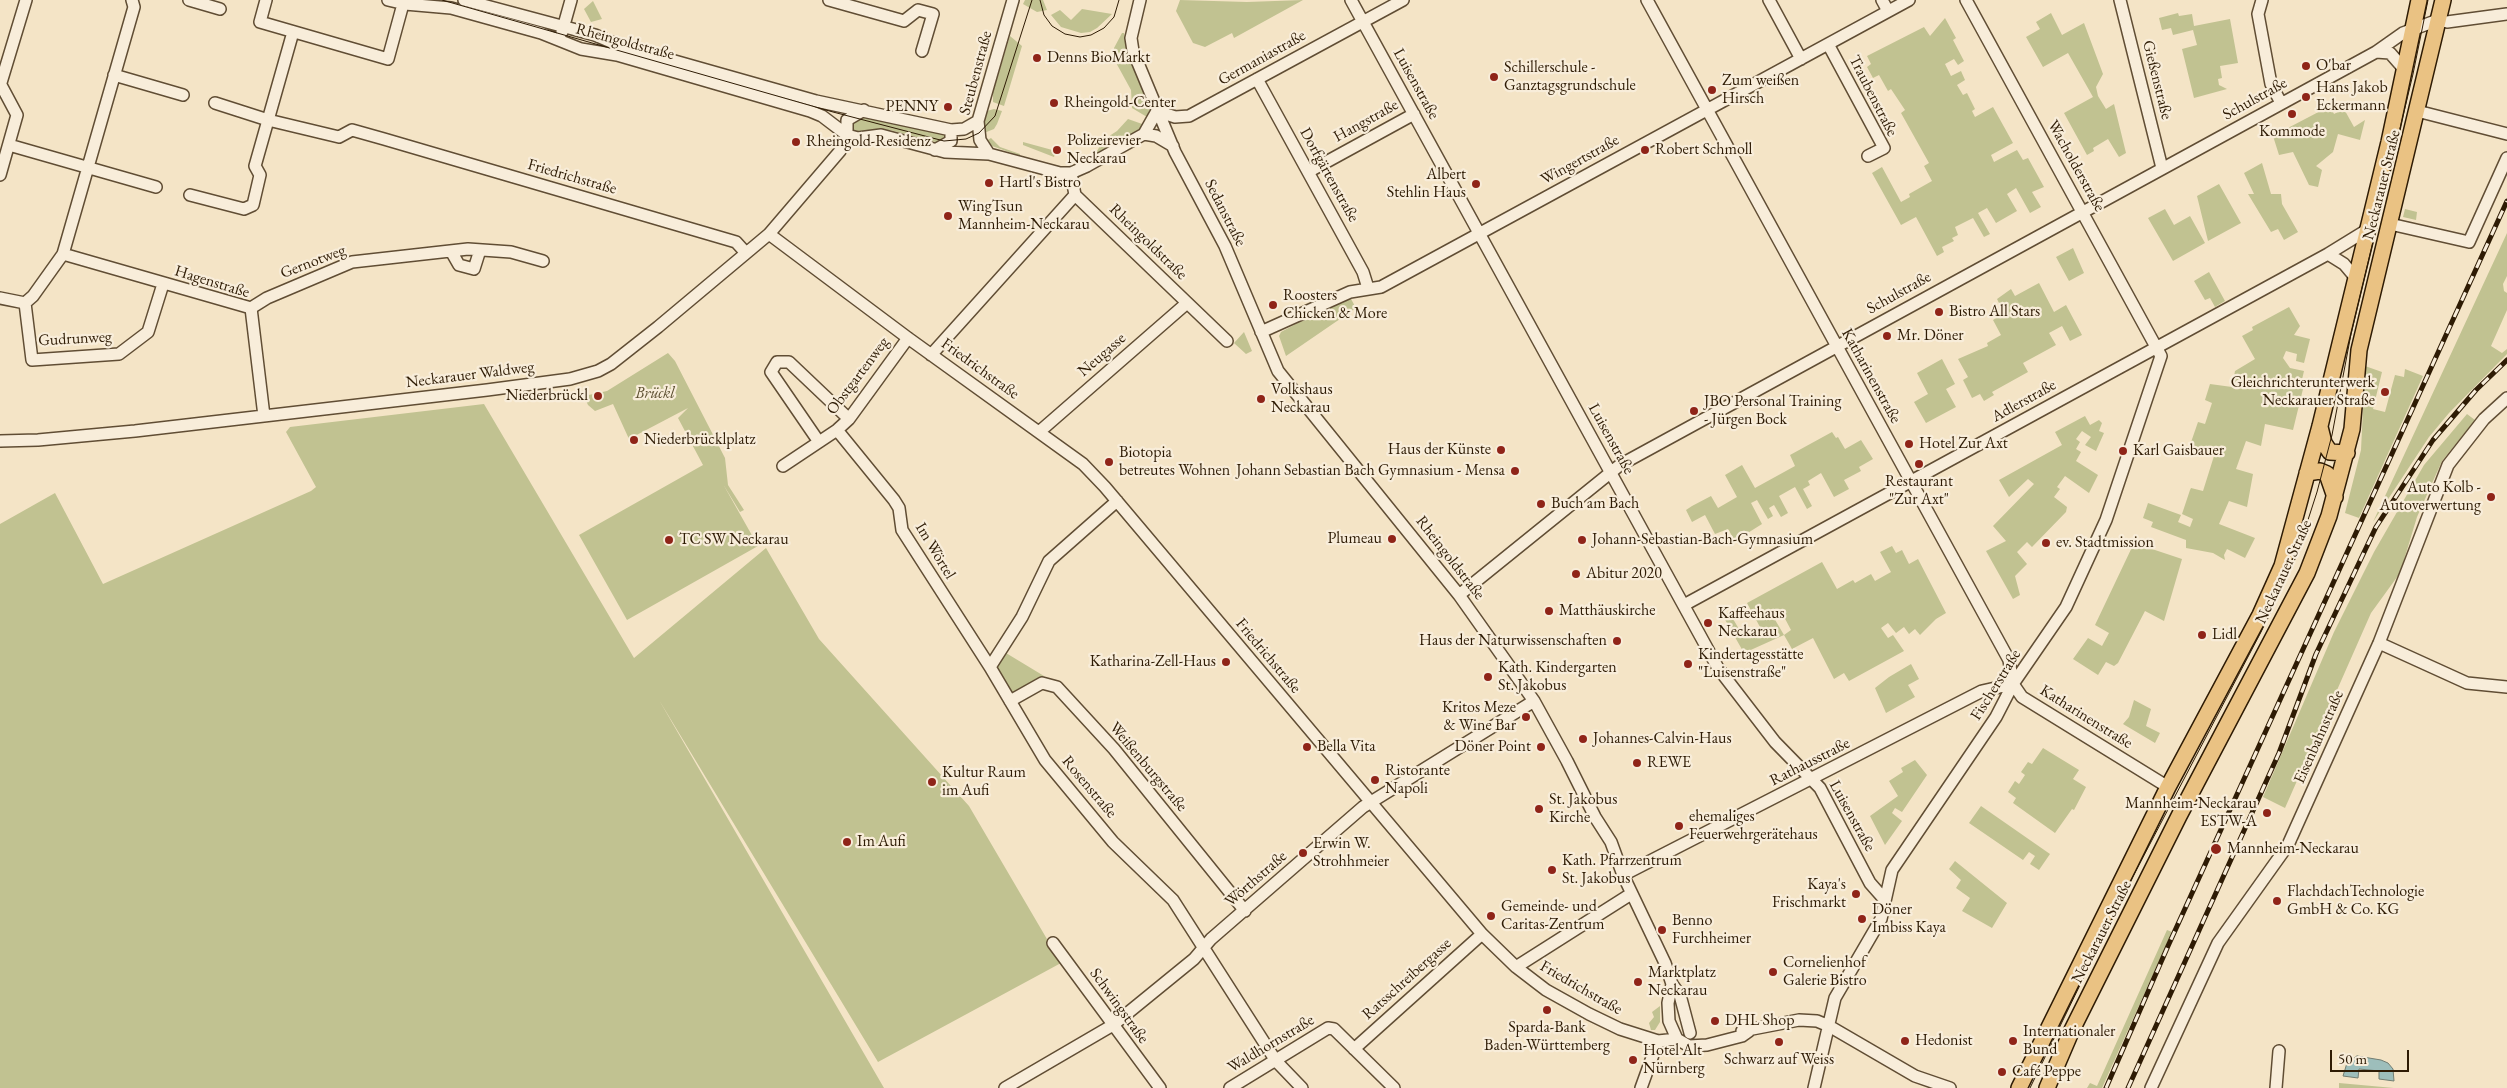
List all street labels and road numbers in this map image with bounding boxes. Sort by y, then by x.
street label: Rheingoldstraße [574,20,676,64]
street label: Germaniastraße [1215,26,1309,90]
street label: Steubenstraße [956,29,996,117]
street label: Gießenstraße [2138,38,2176,122]
street label: Luisenstraße [1389,45,1443,123]
street label: Traubenstraße [1844,52,1902,140]
street label: Schulstraße [2219,73,2291,125]
street label: Hangstraße [1330,95,1402,147]
street label: Wacholderstraße [2043,117,2109,215]
street label: Dorfgärtenstraße [1295,124,1363,226]
street label: Neckarauer Straße [2359,128,2405,242]
street label: Wingertstraße [1538,131,1622,189]
street label: Friedrichstraße [525,155,619,199]
street label: Sedanstraße [1200,176,1250,250]
street label: Rheingoldstraße [1105,200,1191,284]
street label: Gernotweg [278,241,348,283]
street label: Hagenstraße [172,262,252,302]
street label: Schulstraße [1863,267,1935,319]
street label: Katharinenstraße [1837,325,1905,427]
street label: Gudrunweg [38,327,112,351]
street label: Neugasse [1074,329,1130,381]
street label: Obstgartenweg [823,333,893,419]
street label: Friedrichstraße [937,334,1023,404]
street label: Neckarauer Waldweg [405,358,535,392]
street label: Adlerstraße [1988,375,2060,427]
street label: Luisenstraße [1584,400,1638,478]
street label: Rheingoldstraße [1411,512,1489,604]
street label: Neckarauer Straße [2252,517,2316,627]
street label: Im Wörtel [911,519,959,583]
street label: Friedrichstraße [1231,615,1305,697]
street label: Fischerstraße [1967,646,2025,724]
street label: Katharinenstraße [2036,681,2136,753]
street label: Eisenbahnstraße [2290,687,2348,787]
street label: Weißenburgstraße [1105,718,1191,816]
street label: Rathausstraße [1767,734,1853,790]
street label: Rosenstraße [1057,752,1121,822]
street label: Luisenstraße [1825,777,1879,855]
street label: Wörthstraße [1221,847,1291,911]
street label: Neckarauer Straße [2068,877,2136,987]
street label: Ratsschreibergasse [1359,934,1455,1024]
street label: Friedrichstraße [1536,957,1626,1019]
street label: Schwingstraße [1085,965,1153,1047]
street label: Waldhornstraße [1224,1011,1318,1077]

